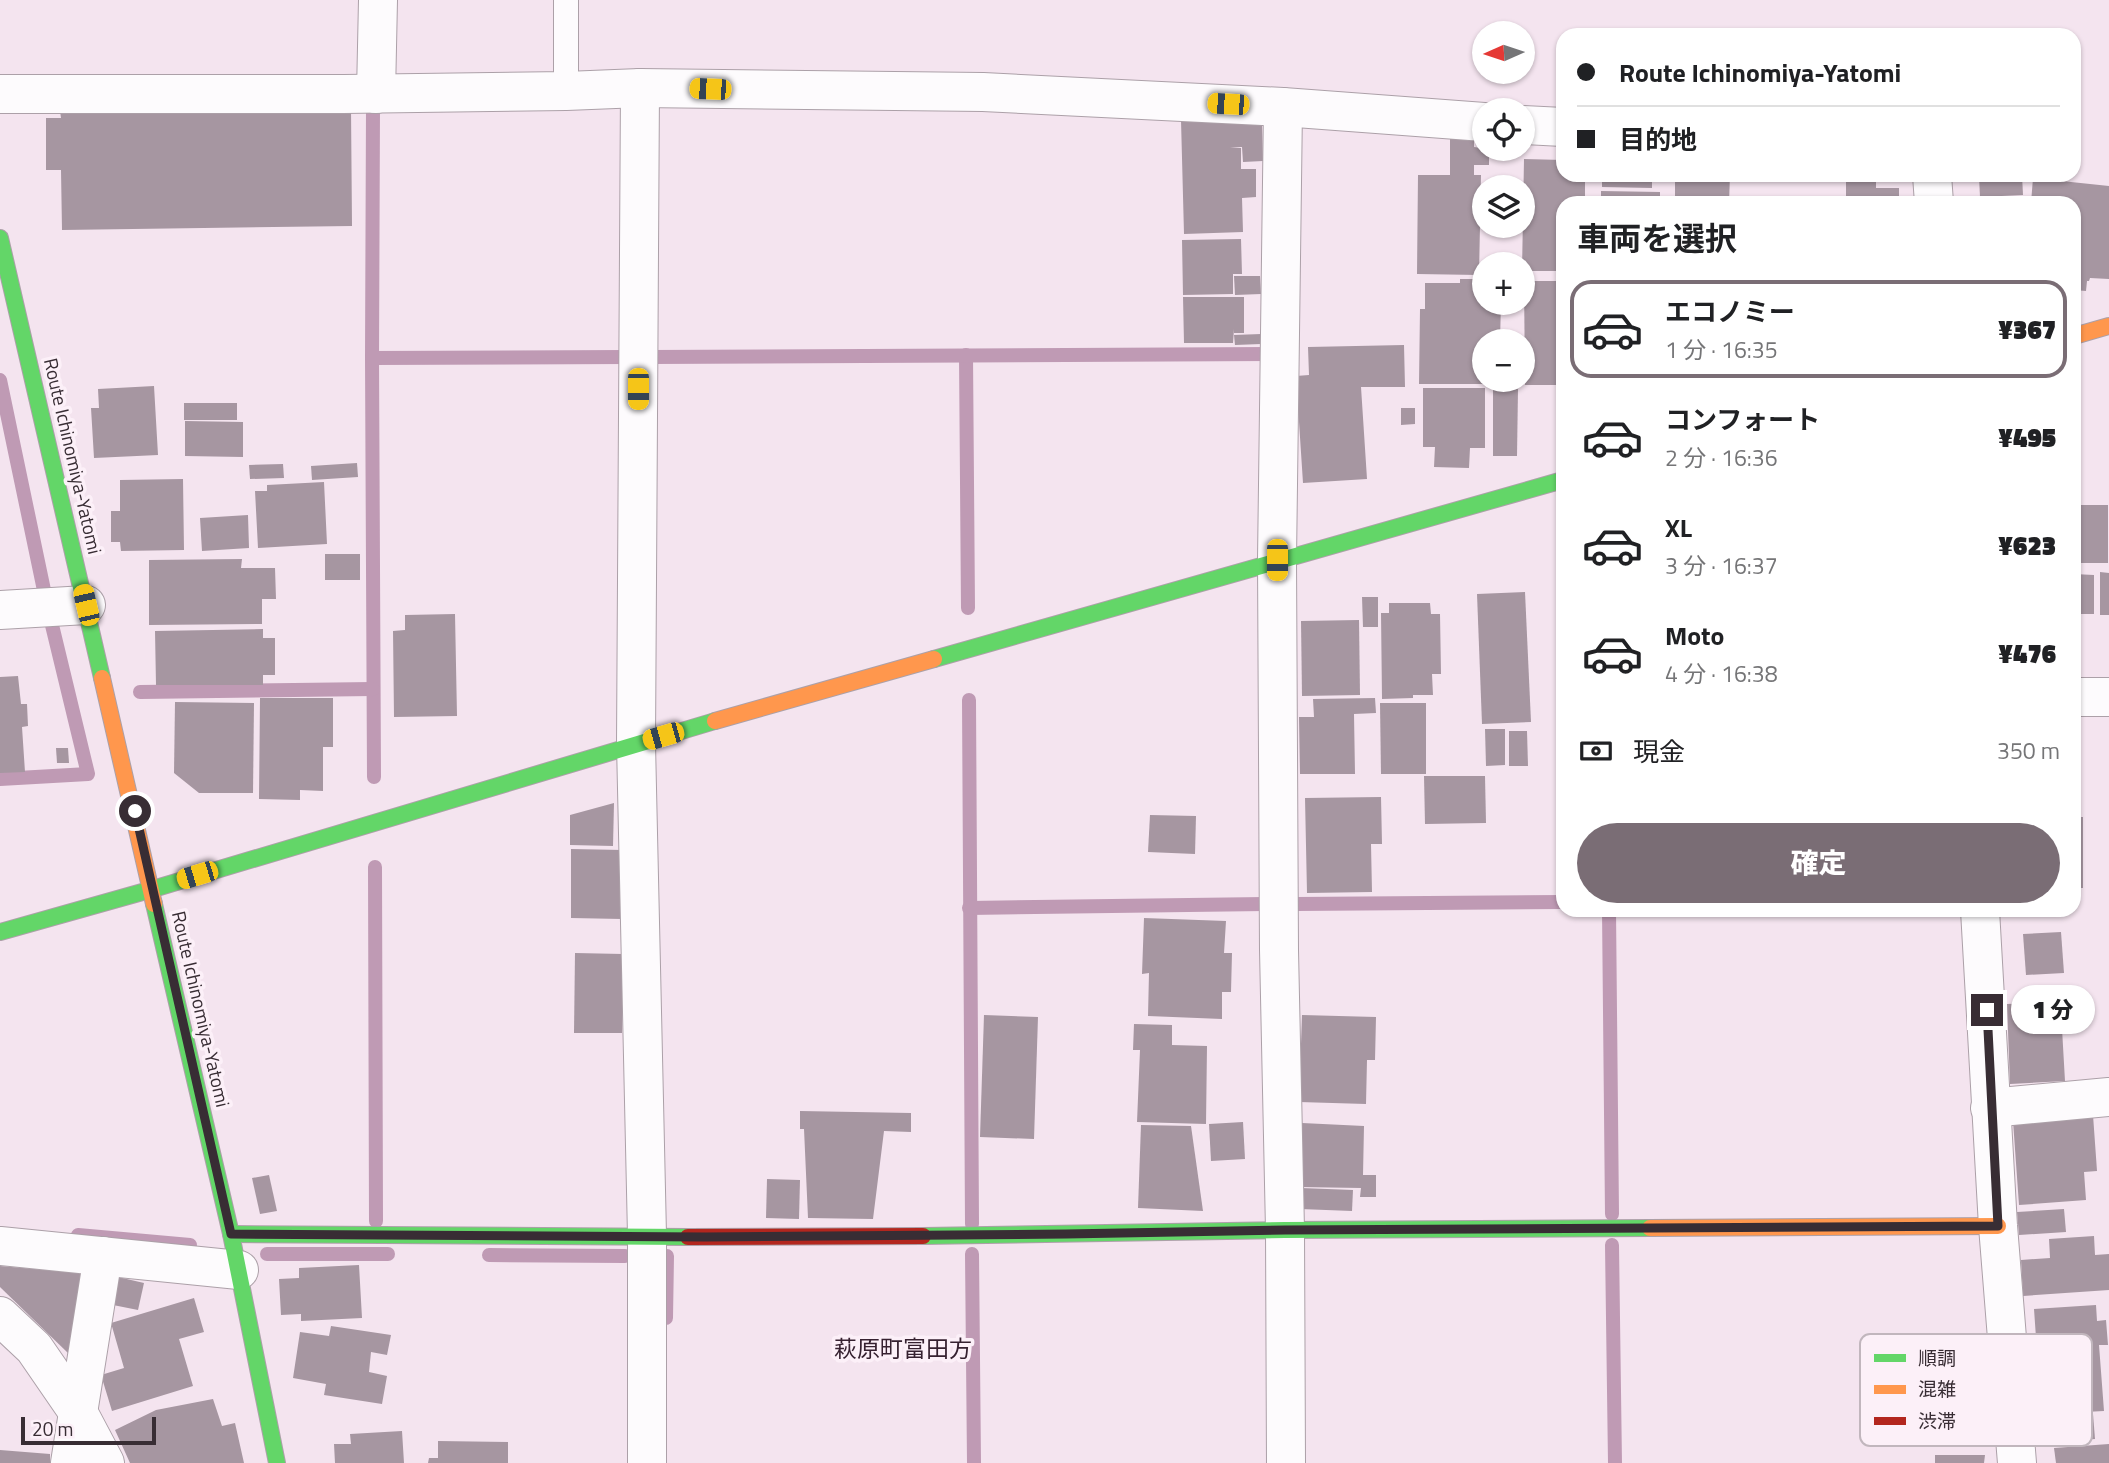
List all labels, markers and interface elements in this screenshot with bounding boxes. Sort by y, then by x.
north arrow [1472,21,1535,84]
map controls [1472,21,1535,392]
text: Route Ichinomiya-Yatomi [1619,53,1901,92]
car [689,78,732,100]
car [1207,92,1250,116]
button: locate [1472,98,1535,161]
text: 目的地 [1619,120,1697,159]
button: layers [1472,175,1535,238]
text: 車両を選択 [1577,214,1737,262]
button: + [1472,252,1535,315]
text: エコノミー [1665,292,1795,331]
icon: car [1581,298,1644,361]
text: ¥367 [1998,310,2056,349]
button: − [1472,329,1535,392]
text: 1 分 · 16:35 [1665,332,1778,367]
street label: Route Ichinomiya-Yatomi [37,355,110,557]
car [628,368,649,410]
text: コンフォート [1665,400,1820,439]
icon: car [1581,406,1644,469]
text: ¥495 [1998,418,2056,457]
text: 2 分 · 16:36 [1665,440,1778,475]
text: XL [1665,508,1692,547]
icon: car [1581,514,1644,577]
text: ¥623 [1998,526,2056,565]
car [1267,539,1288,581]
text: 3 分 · 16:37 [1665,548,1778,583]
car [72,582,101,628]
text: Moto [1665,616,1724,655]
icon: car [1581,622,1644,685]
text: ¥476 [1998,634,2056,673]
text: 4 分 · 16:38 [1665,656,1778,691]
car [640,720,687,752]
icon: cash [1577,732,1615,770]
text: 現金 [1633,732,1685,771]
text: 350 m [1997,733,2060,768]
route start [119,795,151,827]
button: 確定 [1577,823,2060,903]
car [174,859,221,891]
street label: Route Ichinomiya-Yatomi [165,908,238,1110]
callout: 1 分 [2011,986,2096,1034]
text: 1 分 [2033,992,2073,1027]
route end [1971,994,2003,1026]
district label: 萩原町富田方 [834,1331,972,1366]
legend [1860,1334,2092,1446]
text: 順調 [1918,1343,1956,1372]
text: 混雑 [1918,1374,1956,1403]
text: 渋滞 [1918,1406,1956,1435]
scale bar [21,1414,156,1446]
text: 20 m [32,1414,73,1443]

